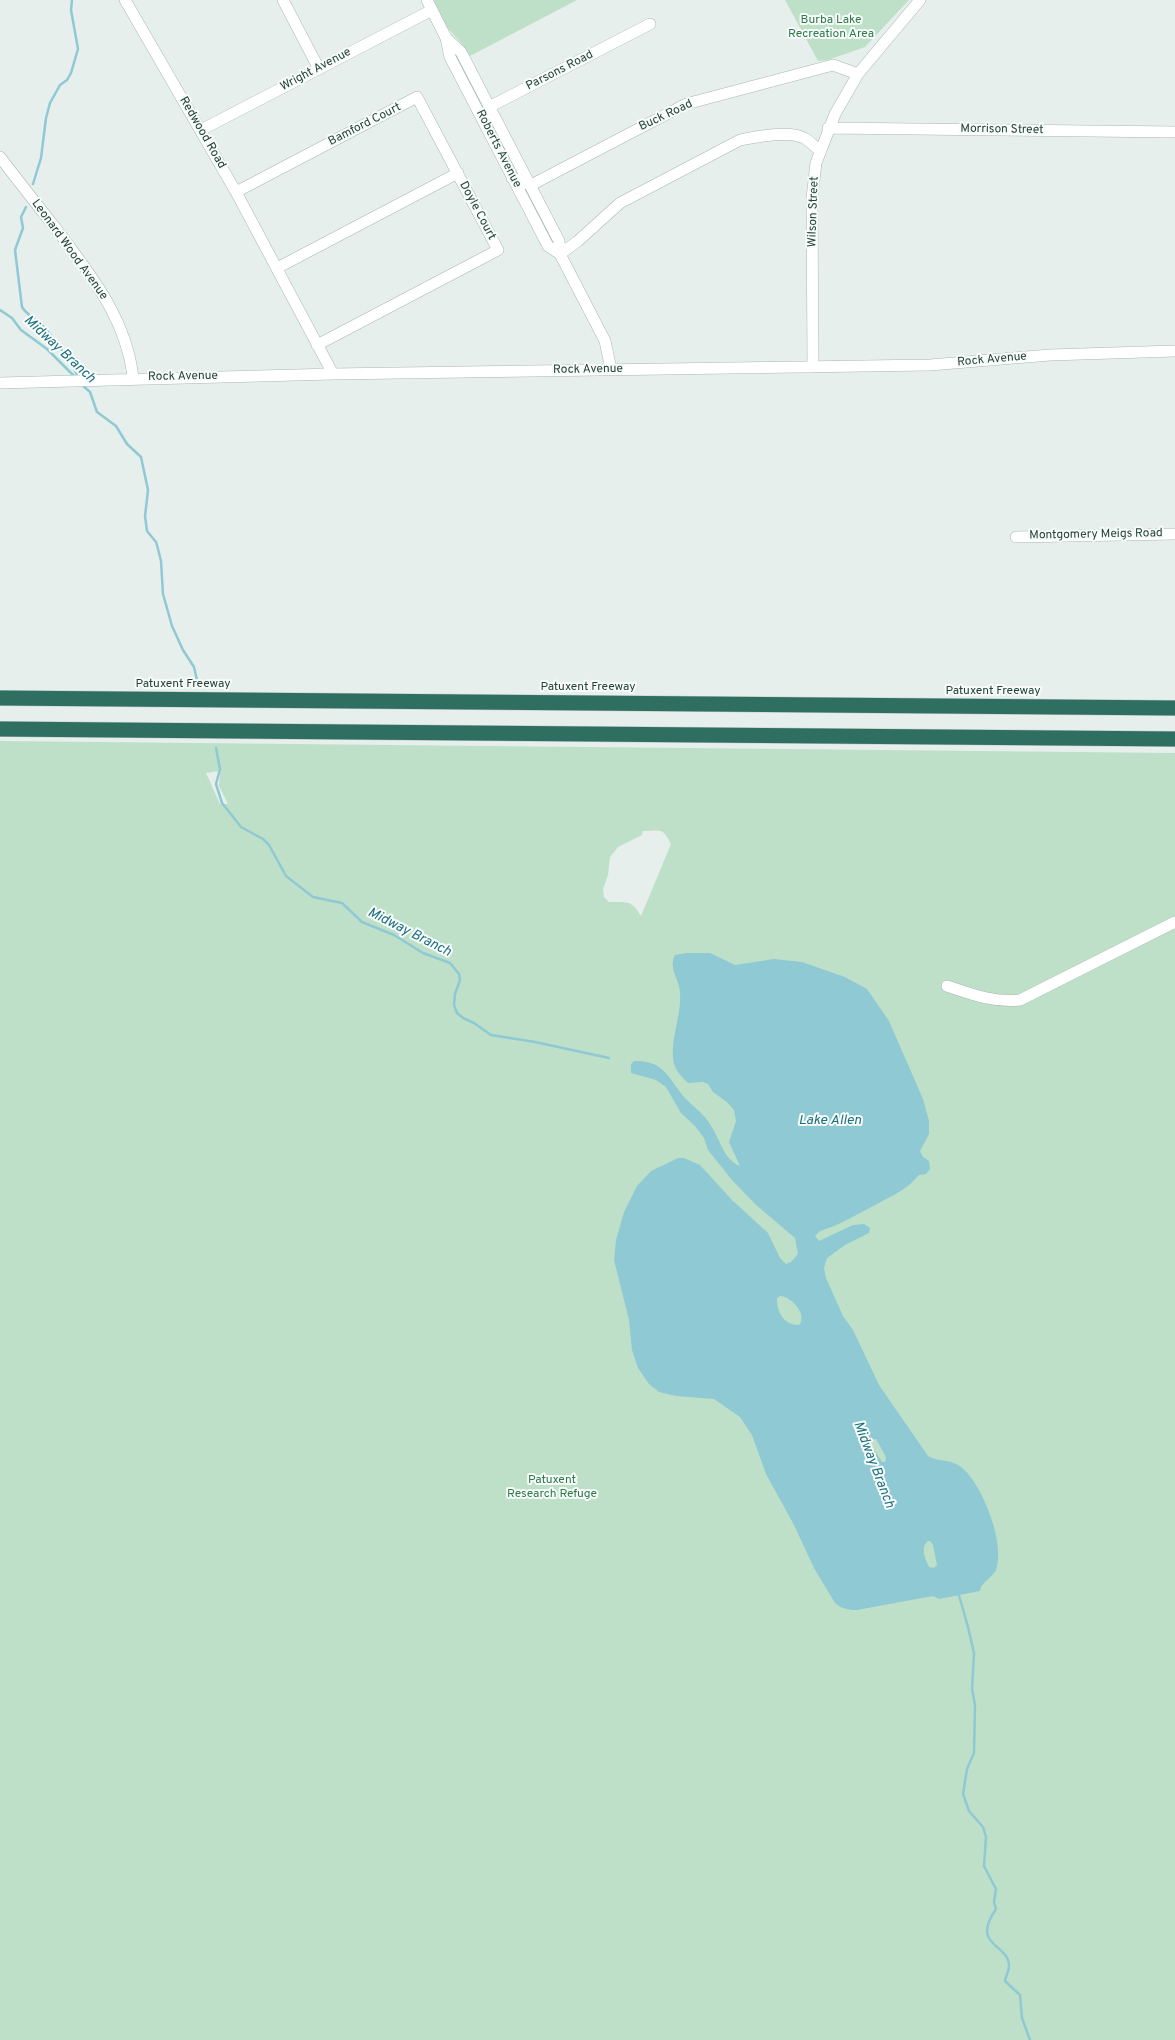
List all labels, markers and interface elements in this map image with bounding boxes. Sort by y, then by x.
park label: Burba Lake Recreation Area [788,14,874,42]
street label: Wright Avenue [278,45,354,95]
street label: Parsons Road [524,48,596,94]
street label: Redwood Road [176,94,228,172]
street label: Buck Road [637,97,695,135]
street label: Bamford Court [326,101,404,149]
street label: Roberts Avenue [472,108,524,190]
street label: Morrison Street [960,122,1044,138]
street label: Wilson Street [806,176,822,248]
street label: Doyle Court [456,179,498,243]
street label: Leonard Wood Avenue [28,197,110,303]
water label: Midway Branch [20,313,98,387]
street label: Rock Avenue [957,350,1027,370]
street label: Rock Avenue [553,362,623,378]
street label: Rock Avenue [148,369,218,385]
street label: Montgomery Meigs Road [1029,527,1163,543]
street label: Patuxent Freeway [135,678,231,692]
street label: Patuxent Freeway [540,681,636,695]
street label: Patuxent Freeway [945,685,1041,699]
water label: Midway Branch [364,905,454,961]
water label: Lake Allen [799,1113,861,1129]
water label: Midway Branch [849,1419,897,1511]
park label: Patuxent Research Refuge [507,1474,597,1502]

